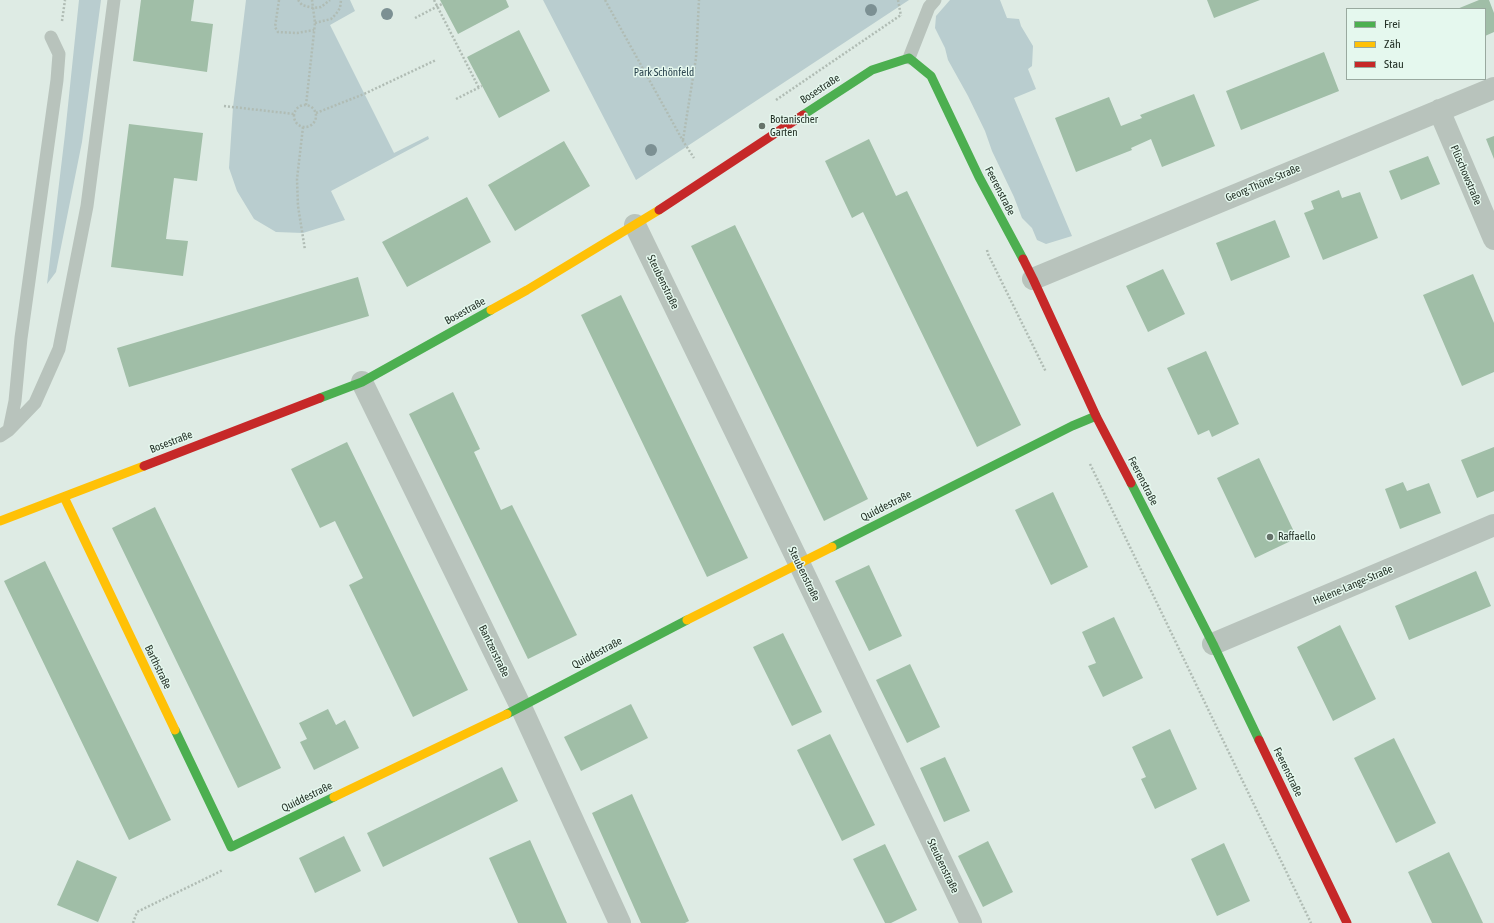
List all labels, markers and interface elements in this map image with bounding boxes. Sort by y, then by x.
legend [1346,8,1486,80]
text: Frei [1384,17,1400,31]
text: Zäh [1384,37,1401,51]
text: Stau [1384,57,1404,71]
park label: Park Schönfeld [634,66,694,80]
street label: Bosestraße [798,71,842,107]
place label: Botanischer Garten [770,113,818,139]
marker: Botanischer Garten [757,121,767,131]
street label: Plüschowstraße [1447,143,1485,207]
street label: Georg-Thöne-Straße [1224,161,1302,205]
street label: Feerenstraße [982,164,1018,218]
street label: Steubenstraße [644,253,682,311]
street label: Bosestraße [442,294,488,328]
street label: Bosestraße [148,428,194,456]
street label: Feerenstraße [1125,454,1161,508]
street label: Quiddestraße [858,488,914,524]
place label: Raffaello [1278,530,1316,544]
marker: Raffaello [1265,532,1275,542]
street label: Steubenstraße [785,545,823,603]
street label: Helene-Lange-Straße [1311,562,1395,608]
street label: Bantzerstraße [476,623,512,679]
street label: Quiddestraße [570,634,624,672]
street label: Barthstraße [142,643,174,691]
street label: Feerenstraße [1270,745,1306,799]
street label: Quiddestraße [279,779,335,815]
street label: Steubenstraße [924,837,962,895]

